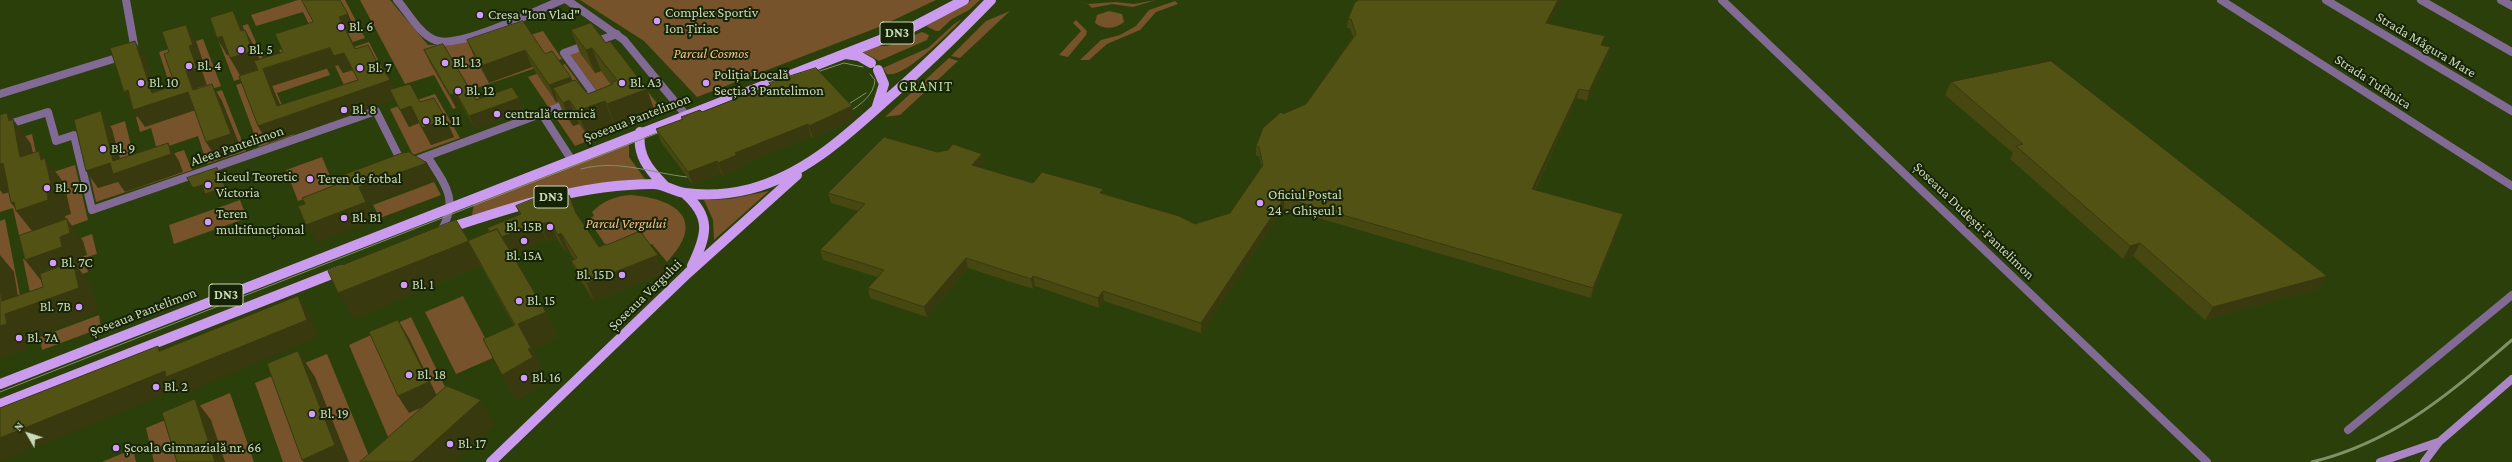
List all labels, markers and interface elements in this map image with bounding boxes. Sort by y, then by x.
place label: Complex Sportiv Ion Țiriac [665,5,758,38]
place label: Creșa "Ion Vlad" [488,7,580,23]
street label: Strada Măgura Mare [2373,8,2479,82]
marker: Creșa "Ion Vlad" [475,10,485,20]
marker: Complex Sportiv Ion Țiriac [652,16,662,26]
place label: Bl. 6 [349,19,373,35]
marker: Bl. 6 [336,22,346,32]
road number: DN3 [880,22,914,44]
place label: Bl. 5 [249,42,273,58]
marker: Bl. 5 [236,45,246,55]
park label: Parcul Cosmos [674,46,748,62]
street label: Strada Tufănica [2332,51,2414,113]
place label: Bl. 13 [453,55,481,71]
place label: Bl. 4 [197,58,221,74]
marker: Bl. 13 [440,58,450,68]
place label: Bl. 7 [368,60,392,76]
marker: Bl. 4 [184,61,194,71]
marker: Bl. 7 [355,63,365,73]
place label: Poliția Locală Secția 3 Pantelimon [714,67,824,100]
place label: Bl. 10 [149,75,179,91]
place label: Bl. A3 [630,75,662,91]
district label: GRANIT [899,77,953,95]
marker: Bl. 10 [136,78,146,88]
marker: Bl. A3 [617,78,627,88]
marker: Poliția Locală Secția 3 Pantelimon [701,78,711,88]
place label: Bl. 12 [466,83,494,99]
marker: Bl. 12 [453,86,463,96]
street label: Șoseaua Pantelimon [581,90,693,146]
place label: Bl. 8 [352,102,377,118]
marker: Bl. 8 [339,105,349,115]
place label: centrală termică [505,106,596,122]
marker: centrală termică [492,109,502,119]
place label: Bl. 11 [434,113,460,129]
marker: Bl. 11 [421,116,431,126]
street label: Aleea Pantelimon [188,122,286,170]
place label: Bl. 9 [111,141,135,157]
marker: Bl. 9 [98,144,108,154]
street label: Șoseaua Dudești-Pantelimon [1910,159,2038,283]
place label: Liceul Teoretic Victoria [216,169,297,202]
place label: Teren de fotbal [318,171,401,187]
marker: Teren de fotbal [305,174,315,184]
place label: Bl. 7D [55,180,88,196]
marker: Liceul Teoretic Victoria [203,180,213,190]
marker: Bl. 7D [42,183,52,193]
road number: DN3 [534,186,568,208]
place label: Oficiul Poștal 24 - Ghișeul 1 [1268,187,1342,220]
marker: Oficiul Poștal 24 - Ghișeul 1 [1255,198,1265,208]
place label: Teren multifuncțional [216,206,304,238]
place label: Bl. B1 [352,210,381,226]
marker: Bl. B1 [339,213,349,223]
park label: Parcul Vergului [586,216,666,232]
marker: Teren multifuncțional [203,217,213,227]
place label: Bl. 15B [506,219,542,235]
marker: Bl. 15B [545,222,555,232]
marker: Bl. 15A [519,236,529,246]
place label: Bl. 15A [506,248,542,264]
place label: Bl. 7C [61,255,93,271]
street label: Șoseaua Vergului [605,256,685,334]
marker: Bl. 7C [48,258,58,268]
place label: Bl. 15D [576,267,614,283]
marker: Bl. 15D [617,270,627,280]
place label: Bl. 1 [412,277,434,293]
marker: Bl. 1 [399,280,409,290]
street label: Șoseaua Pantelimon [87,284,199,340]
road number: DN3 [209,284,243,306]
place label: Bl. 15 [527,293,555,309]
marker: Bl. 15 [514,296,524,306]
place label: Bl. 7B [40,299,71,315]
marker: Bl. 7B [74,302,84,312]
place label: Bl. 7A [27,330,58,346]
marker: Bl. 7A [14,333,24,343]
place label: Bl. 18 [417,367,446,383]
marker: Bl. 18 [404,370,414,380]
place label: Bl. 16 [532,370,561,386]
marker: Bl. 16 [519,373,529,383]
place label: Bl. 2 [164,379,188,395]
marker: Bl. 2 [151,382,161,392]
place label: Bl. 19 [320,406,349,422]
marker: Bl. 19 [307,409,317,419]
north arrow [8,414,48,454]
text: N [12,420,26,433]
place label: Bl. 17 [458,436,486,452]
marker: Bl. 17 [445,439,455,449]
place label: Școala Gimnazială nr. 66 [124,440,261,456]
marker: Școala Gimnazială nr. 66 [111,443,121,453]

